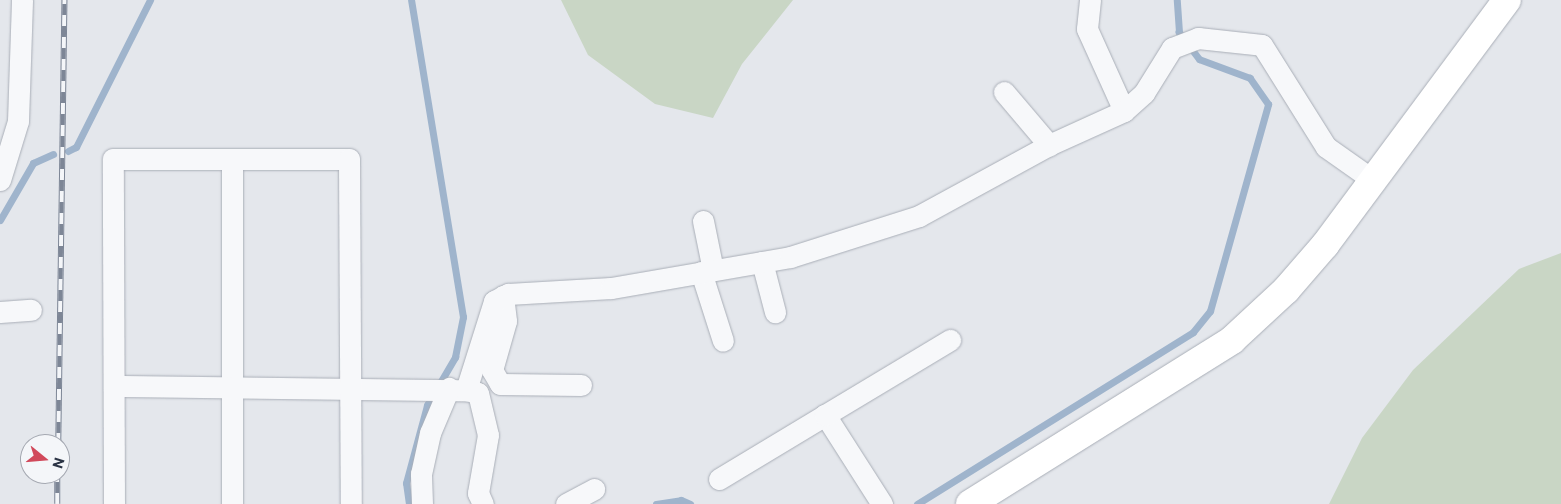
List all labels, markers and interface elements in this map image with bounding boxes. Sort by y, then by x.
north arrow [20,434,70,484]
text: N [49,456,69,471]

